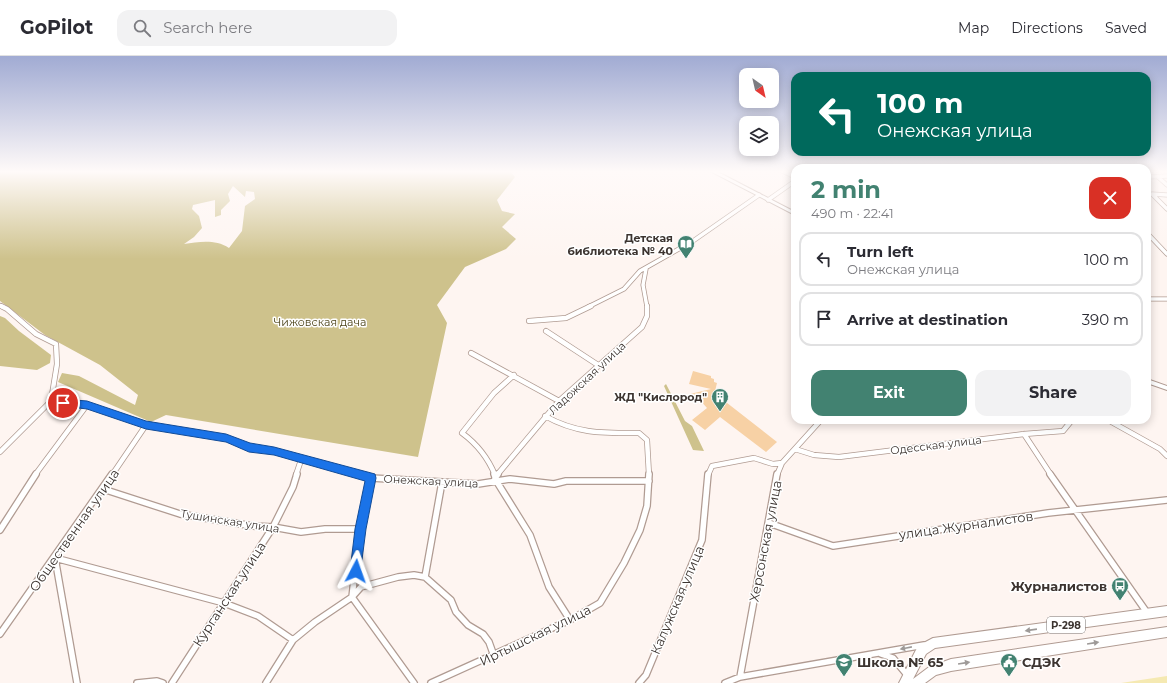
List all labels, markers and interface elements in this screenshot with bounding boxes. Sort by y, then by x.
search box [117,10,397,46]
text: GoPilot [20,16,93,39]
icon: search [131,17,153,39]
text: Search here [163,18,252,37]
text: Map [958,19,989,37]
text: Directions [1011,19,1083,37]
text: Saved [1105,19,1147,37]
north arrow [739,68,779,108]
map controls [739,68,779,156]
text: 100 m [877,86,963,120]
icon: left [811,88,863,140]
button: layers [739,116,779,156]
text: Онежская улица [877,120,1033,142]
text: 2 min [811,175,881,204]
button: close [1089,177,1131,219]
text: 490 m · 22:41 [811,205,894,221]
place label: Детская библиотека № 40 [567,231,674,258]
library icon: Детская библиотека № 40 [676,234,696,259]
text: Turn left [847,242,914,261]
icon: left [813,248,835,270]
text: 100 m [1084,250,1129,269]
text: Онежская улица [847,261,959,277]
icon: arrive [813,308,835,330]
text: Arrive at destination [847,310,1008,329]
text: 390 m [1082,310,1129,329]
park label: Чижовская дача [273,315,367,329]
street label: Ладожская улица [545,339,629,417]
button: Exit [811,370,967,416]
button: Share [975,370,1131,416]
pin [46,386,80,420]
building icon: ЖД "Кислород" [710,387,730,412]
place label: ЖД "Кислород" [614,390,707,404]
icon: arrive [52,392,74,414]
street label: Одесская улица [889,432,983,458]
street label: Общественная улица [26,466,122,594]
street label: Онежская улица [383,472,479,490]
street label: Херсонская улица [745,479,785,603]
street label: Тушинская улица [179,506,281,536]
street label: улица Журналистов [897,508,1034,543]
street label: Курганская улица [189,539,269,649]
street label: Калужская улица [647,543,707,657]
position arrow [335,550,377,592]
bus stop icon: Журналистов [1110,576,1130,601]
place label: Журналистов [1011,578,1107,594]
street label: Иртышская улица [477,601,593,669]
road number: Р-298 [1047,617,1085,633]
one-way arrow [1025,627,1037,633]
one-way arrow [1087,640,1099,646]
one-way arrow [899,645,912,651]
school or university icon: Школа № 65 [834,652,854,677]
public building icon: СДЭК [999,652,1019,677]
place label: Школа № 65 [857,654,944,670]
place label: СДЭК [1022,654,1061,670]
one-way arrow [958,660,970,666]

